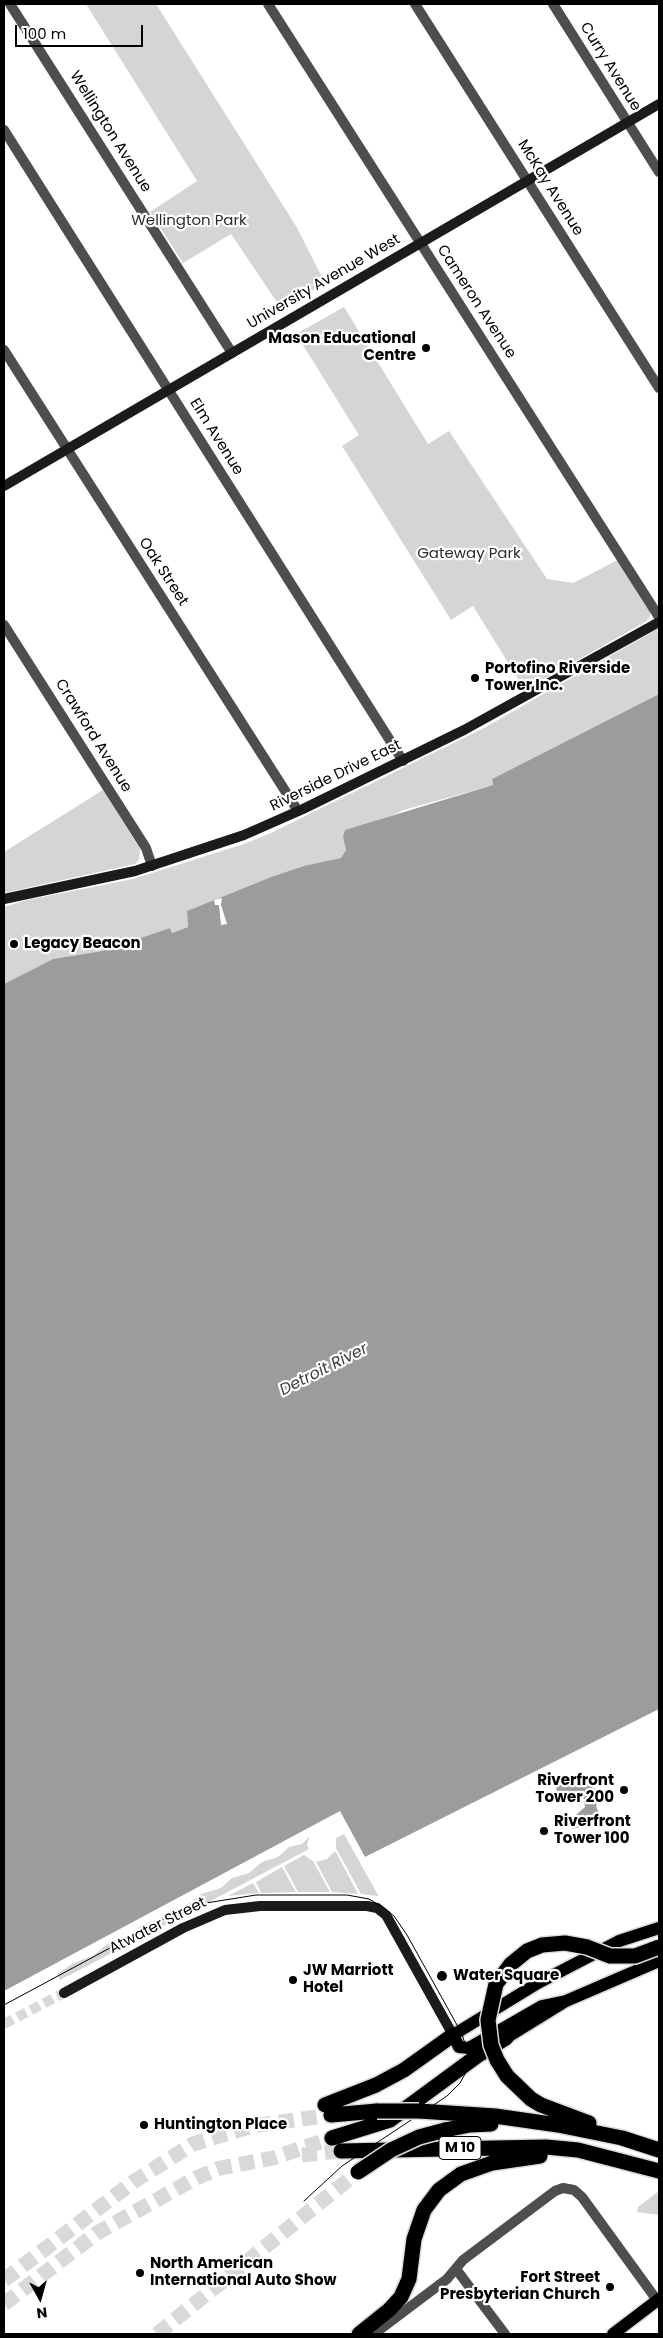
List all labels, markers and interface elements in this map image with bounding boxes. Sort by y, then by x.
scale bar [18,15,145,47]
street label: Curry Avenue [576,19,644,115]
text: 100 m [23,23,66,44]
street label: Wellington Avenue [65,68,155,196]
street label: McKay Avenue [513,137,587,239]
park label: Wellington Park [131,212,247,230]
street label: University Avenue West [244,231,404,333]
street label: Cameron Avenue [433,242,519,362]
place label: Mason Educational Centre [268,330,416,365]
marker: Mason Educational Centre [420,342,432,354]
street label: Elm Avenue [185,395,247,479]
street label: Oak Street [134,535,192,609]
park label: Gateway Park [417,545,521,563]
place label: Portofino Riverside Tower Inc. [485,660,630,695]
marker: Portofino Riverside Tower Inc. [469,672,481,684]
street label: Crawford Avenue [51,676,135,796]
street label: Riverside Drive East [267,736,405,816]
place label: Legacy Beacon [24,935,141,953]
marker: Legacy Beacon [8,938,20,950]
water label: Detroit River [277,1340,371,1400]
place label: Riverfront Tower 200 [536,1772,614,1807]
marker: Riverfront Tower 200 [618,1784,630,1796]
place label: Riverfront Tower 100 [554,1813,631,1848]
marker: Riverfront Tower 100 [538,1825,550,1837]
street label: Atwater Street [107,1894,209,1958]
place label: JW Marriott Hotel [303,1962,394,1997]
place label: Water Square [453,1967,559,1985]
marker: Water Square [435,1969,449,1983]
marker: JW Marriott Hotel [287,1974,299,1986]
place label: Huntington Place [154,2116,287,2134]
marker: Huntington Place [138,2119,150,2131]
road number: M 10 [439,2136,481,2160]
place label: North American International Auto Show [150,2255,336,2290]
marker: North American International Auto Show [134,2267,146,2279]
place label: Fort Street Presbyterian Church [440,2269,600,2304]
north arrow [15,2273,65,2323]
marker: Fort Street Presbyterian Church [604,2281,616,2293]
text: N [35,2302,48,2323]

